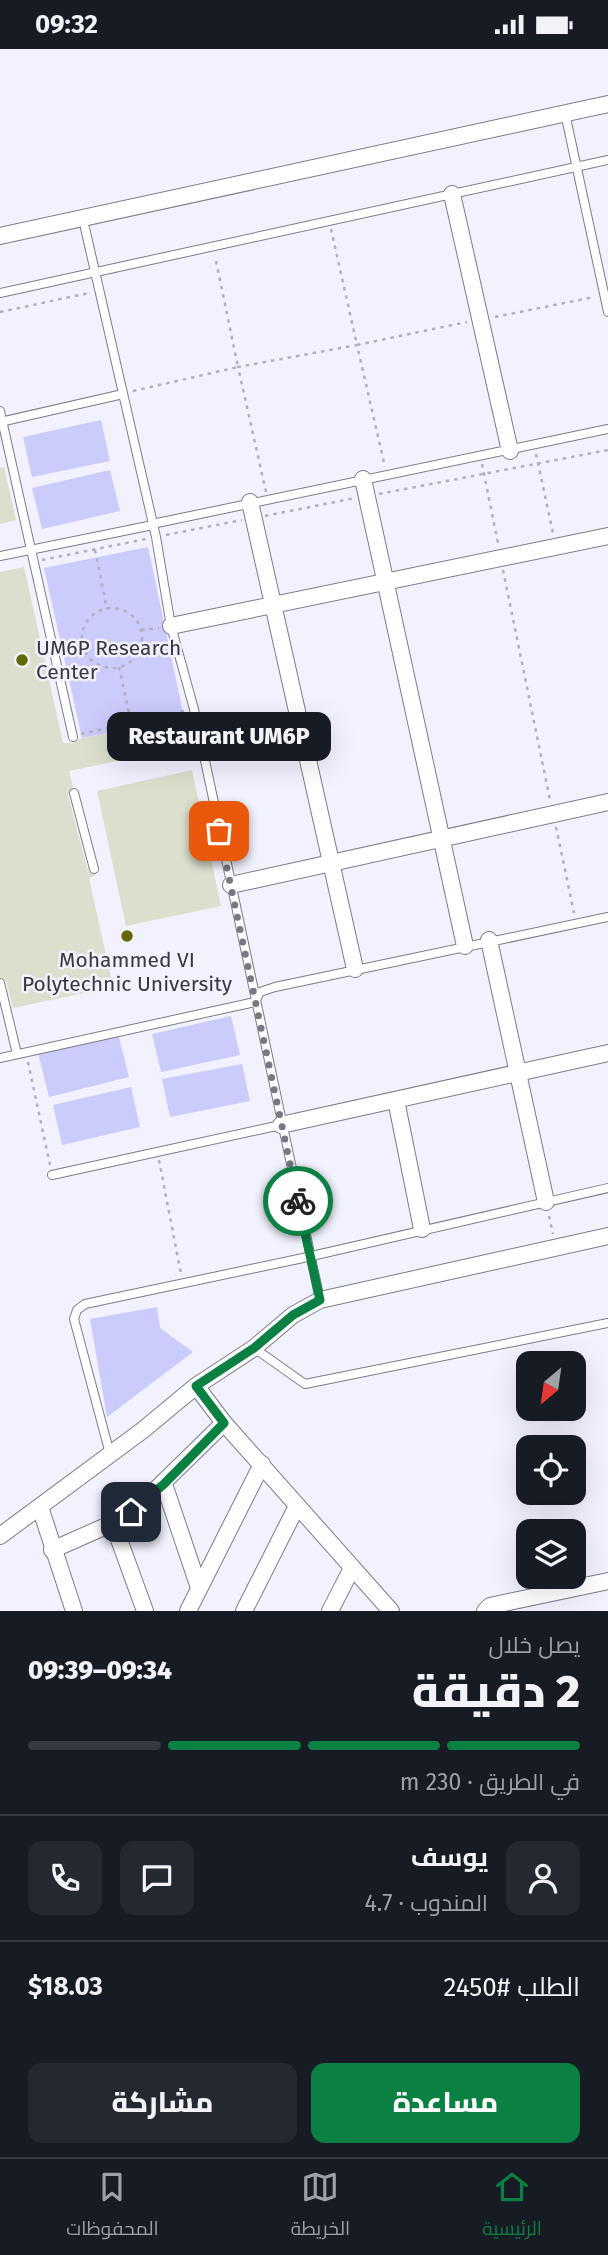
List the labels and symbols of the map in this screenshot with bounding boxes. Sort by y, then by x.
place label: UM6P Research Center [36,635,181,685]
marker: UM6P Research Center [14,652,30,668]
callout: Restaurant UM6P [107,712,331,761]
pin [189,801,249,861]
marker: Mohammed VI Polytechnic University [119,928,135,944]
place label: Mohammed VI Polytechnic University [22,947,233,997]
courier [263,1166,333,1236]
north arrow [516,1351,586,1421]
pin [101,1482,161,1542]

